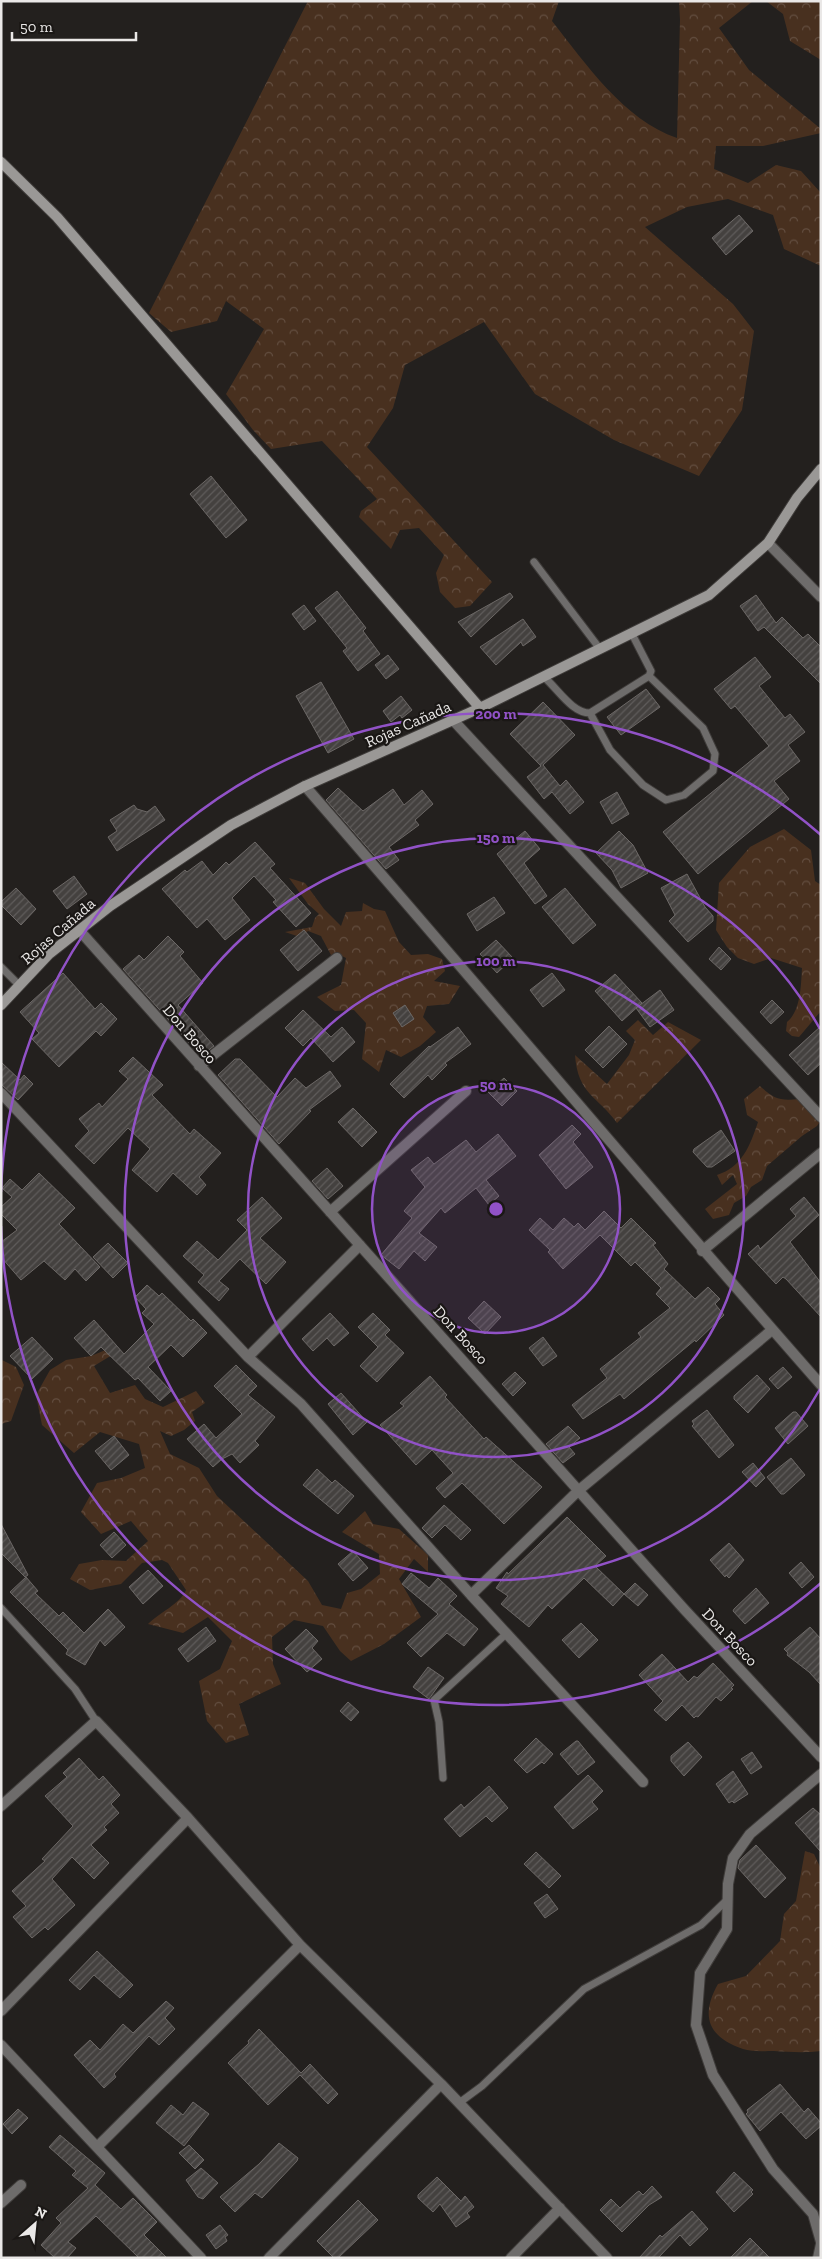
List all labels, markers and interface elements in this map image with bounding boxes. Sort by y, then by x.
scale bar [12,10,136,42]
text: 50 m [20,18,53,36]
street label: Rojas Cañada [362,697,454,751]
text: 200 m [475,705,517,723]
text: 150 m [477,829,515,847]
street label: Rojas Cañada [17,894,99,968]
text: 100 m [476,952,516,970]
street label: Don Bosco [159,1000,221,1068]
text: 50 m [480,1076,512,1094]
centre of rings [487,1200,505,1218]
street label: Don Bosco [430,1302,492,1368]
street label: Don Bosco [698,1604,762,1670]
north arrow [10,2199,60,2249]
text: N [32,2203,50,2223]

